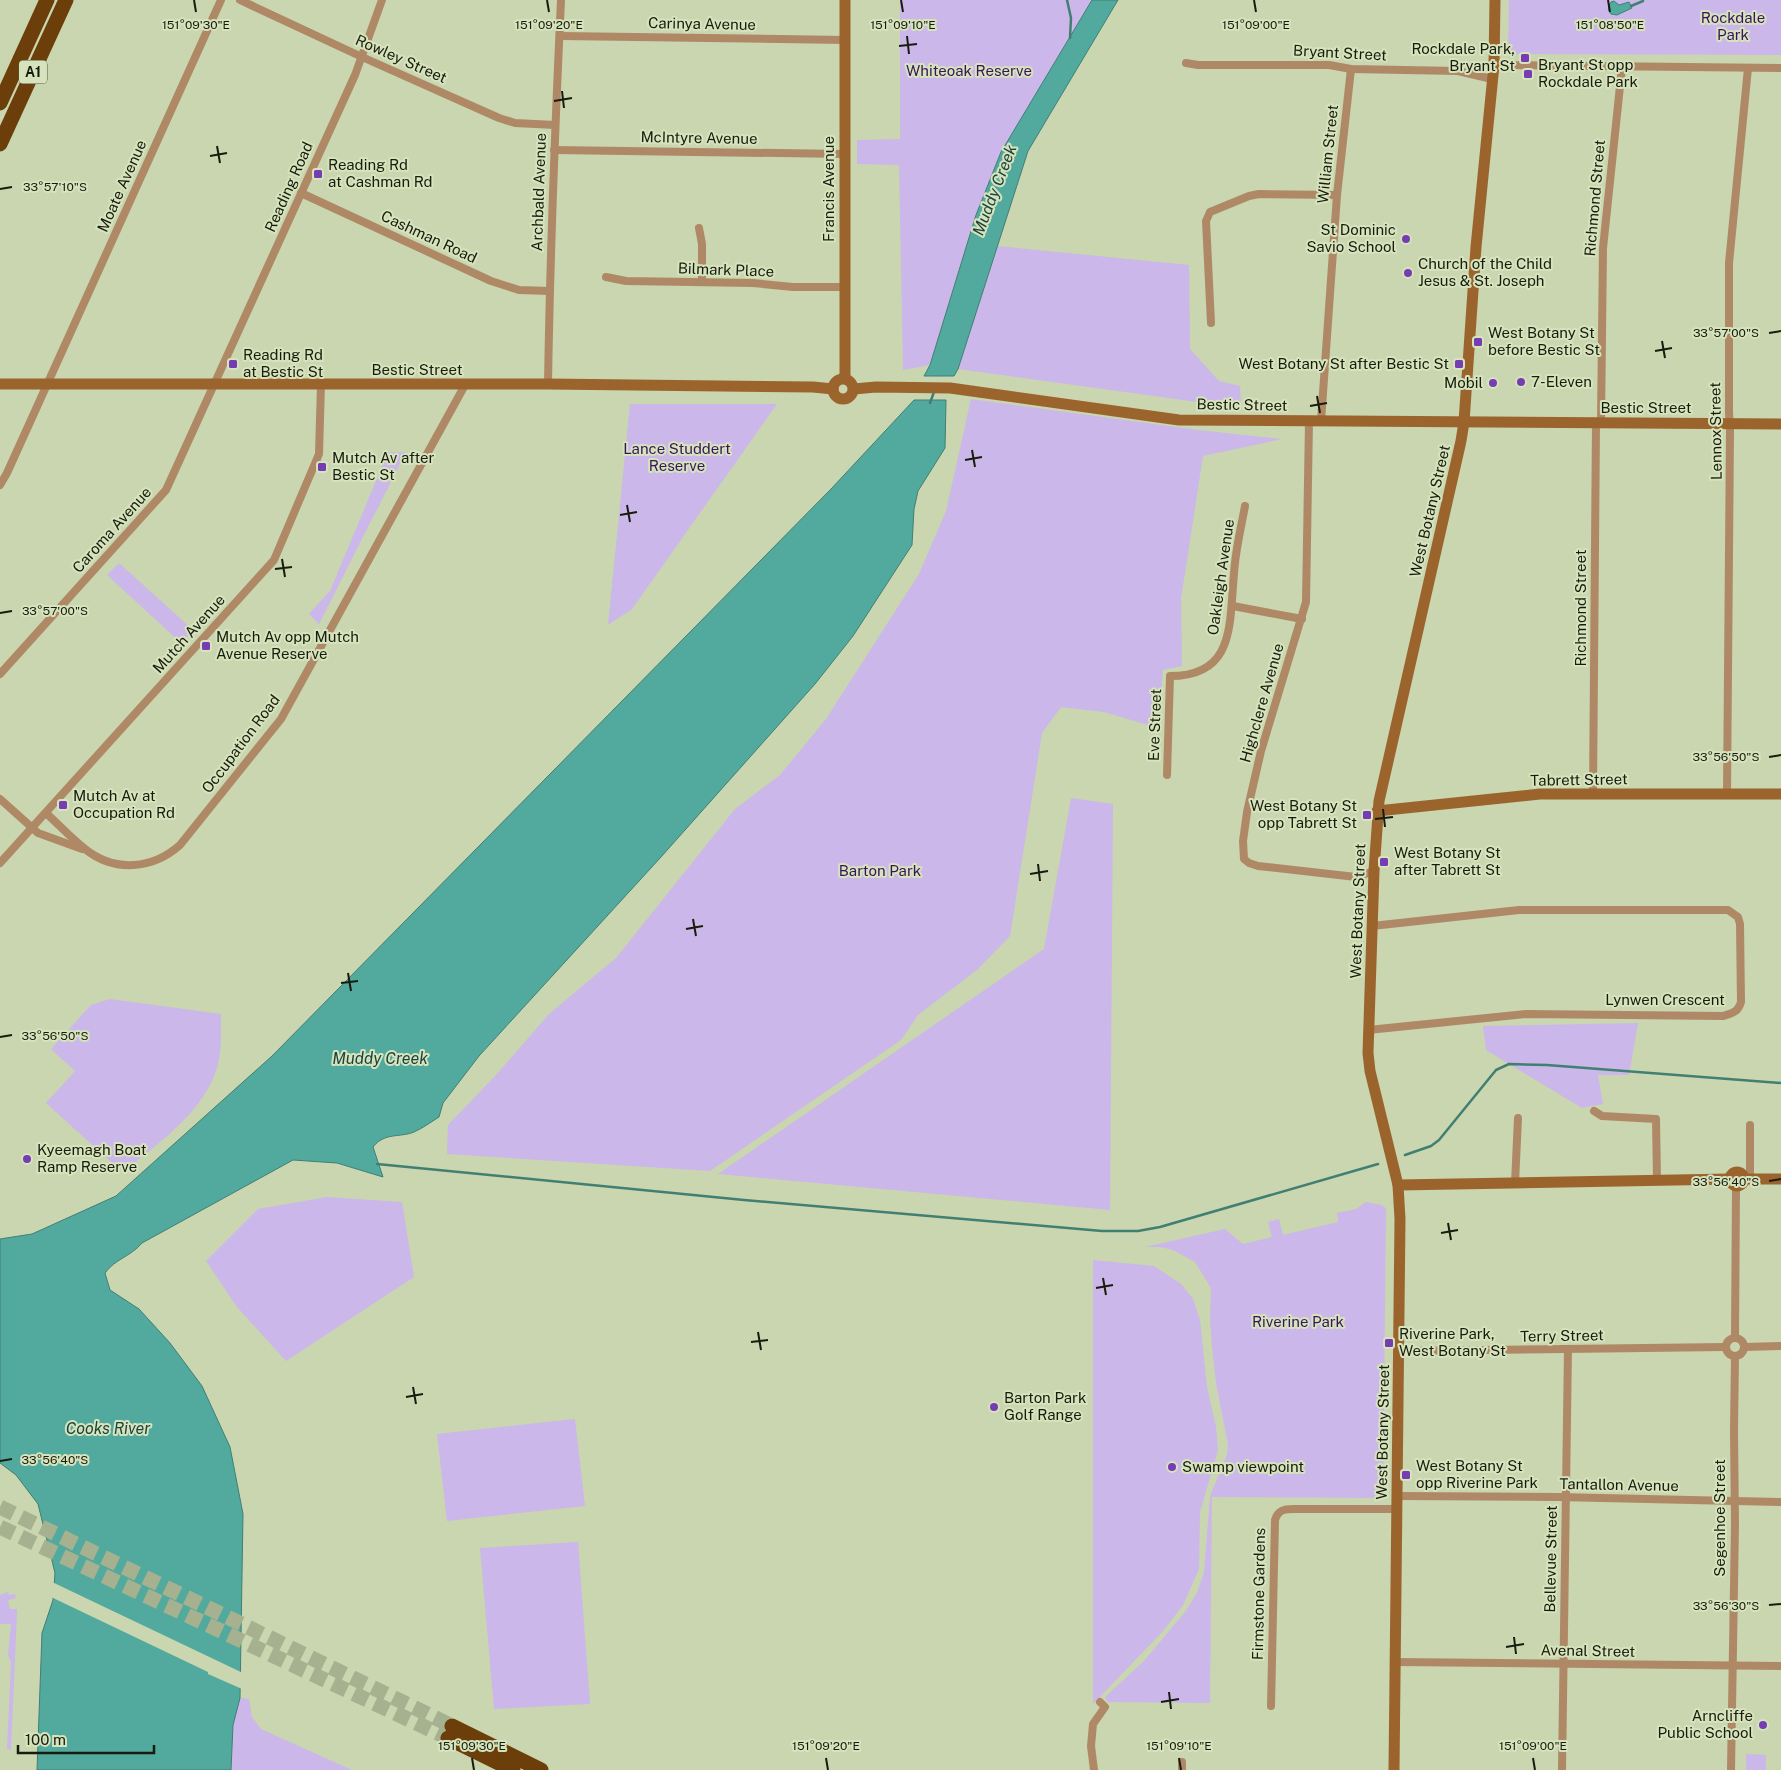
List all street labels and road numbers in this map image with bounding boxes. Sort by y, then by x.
street label: Carinya Avenue [648,14,756,33]
street label: Rowley Street [353,31,450,86]
street label: Bryant Street [1293,42,1388,63]
road number: A1 [19,61,47,84]
street label: William Street [1314,103,1341,204]
street label: McIntyre Avenue [640,128,758,147]
street label: Archbald Avenue [528,132,549,252]
street label: Francis Avenue [820,136,837,242]
street label: Moate Avenue [94,137,149,234]
street label: Reading Road [261,139,316,234]
street label: Richmond Street [1581,139,1608,257]
street label: Cashman Road [379,207,480,266]
street label: Bilmark Place [678,259,775,280]
street label: Bestic Street [371,361,463,378]
street label: Lennox Street [1706,382,1725,480]
street label: Bestic Street [1196,395,1288,414]
street label: Bestic Street [1600,399,1692,416]
street label: West Botany Street [1406,443,1453,579]
street label: Caroma Avenue [69,483,154,576]
street label: Oakleigh Avenue [1204,518,1237,636]
street label: Richmond Street [1572,549,1589,666]
street label: Mutch Avenue [149,591,228,676]
street label: Highclere Avenue [1236,641,1287,764]
street label: Eve Street [1145,688,1164,761]
street label: Occupation Road [198,691,283,796]
street label: Tabrett Street [1530,770,1628,789]
street label: West Botany Street [1347,843,1368,979]
street label: Lynwen Crescent [1605,991,1725,1008]
street label: Terry Street [1520,1326,1604,1345]
street label: West Botany Street [1373,1364,1392,1500]
street label: Segenhoe Street [1711,1459,1728,1577]
street label: Tantallon Avenue [1559,1475,1679,1494]
street label: Bellevue Street [1541,1505,1560,1613]
street label: Firmstone Gardens [1249,1528,1268,1660]
street label: Avenal Street [1541,1641,1636,1660]

